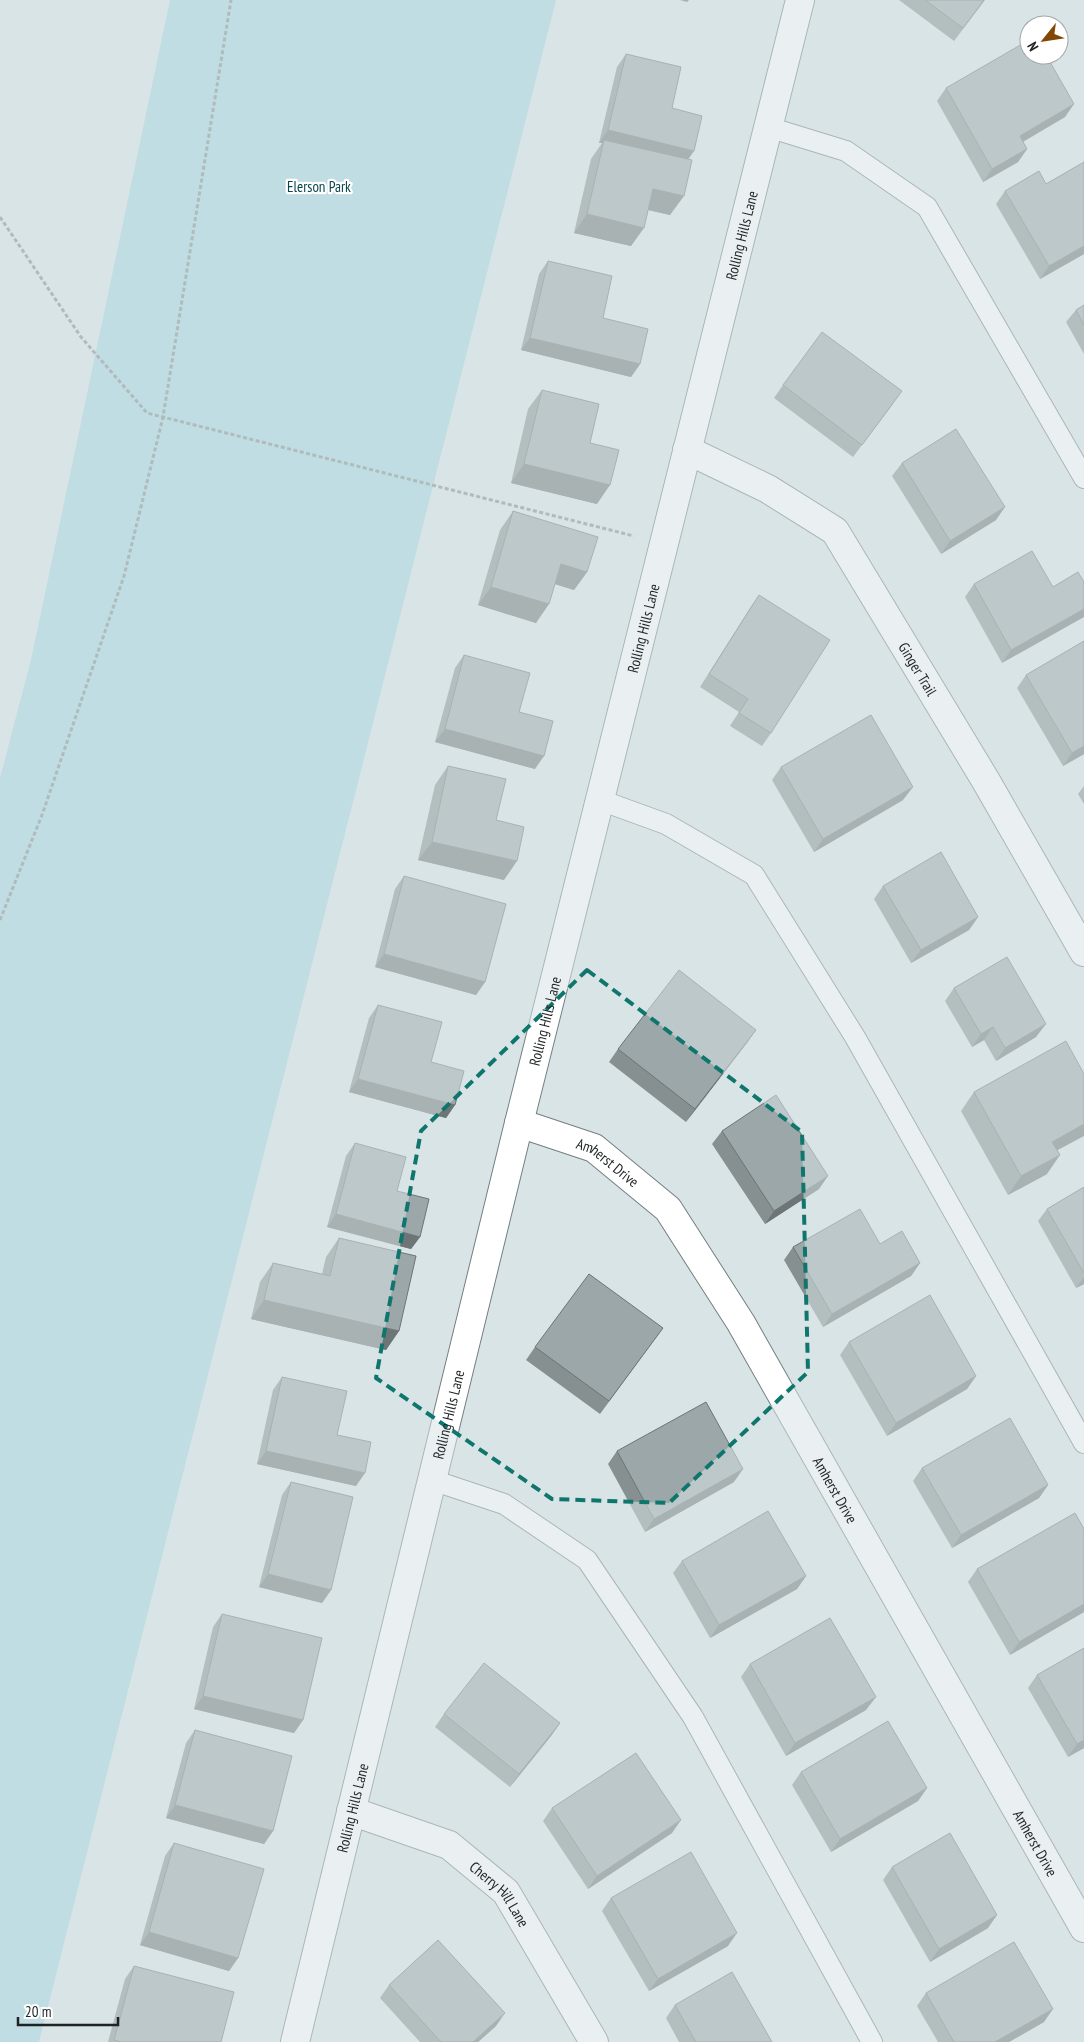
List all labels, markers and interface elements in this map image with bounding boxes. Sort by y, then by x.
north arrow [1019,15,1069,65]
text: N [1023,39,1042,54]
park label: Elerson Park [287,177,351,196]
street label: Rolling Hills Lane [721,189,761,282]
street label: Rolling Hills Lane [623,582,663,675]
street label: Ginger Trail [895,639,942,700]
street label: Rolling Hills Lane [524,975,565,1068]
street label: Amherst Drive [574,1133,643,1191]
street label: Rolling Hills Lane [428,1368,468,1461]
street label: Amherst Drive [809,1453,862,1526]
street label: Rolling Hills Lane [332,1761,372,1854]
street label: Amherst Drive [1009,1806,1062,1880]
street label: Cherry Hill Lane [466,1857,534,1930]
scale bar [18,1994,118,2026]
text: 20 m [25,2002,51,2021]

